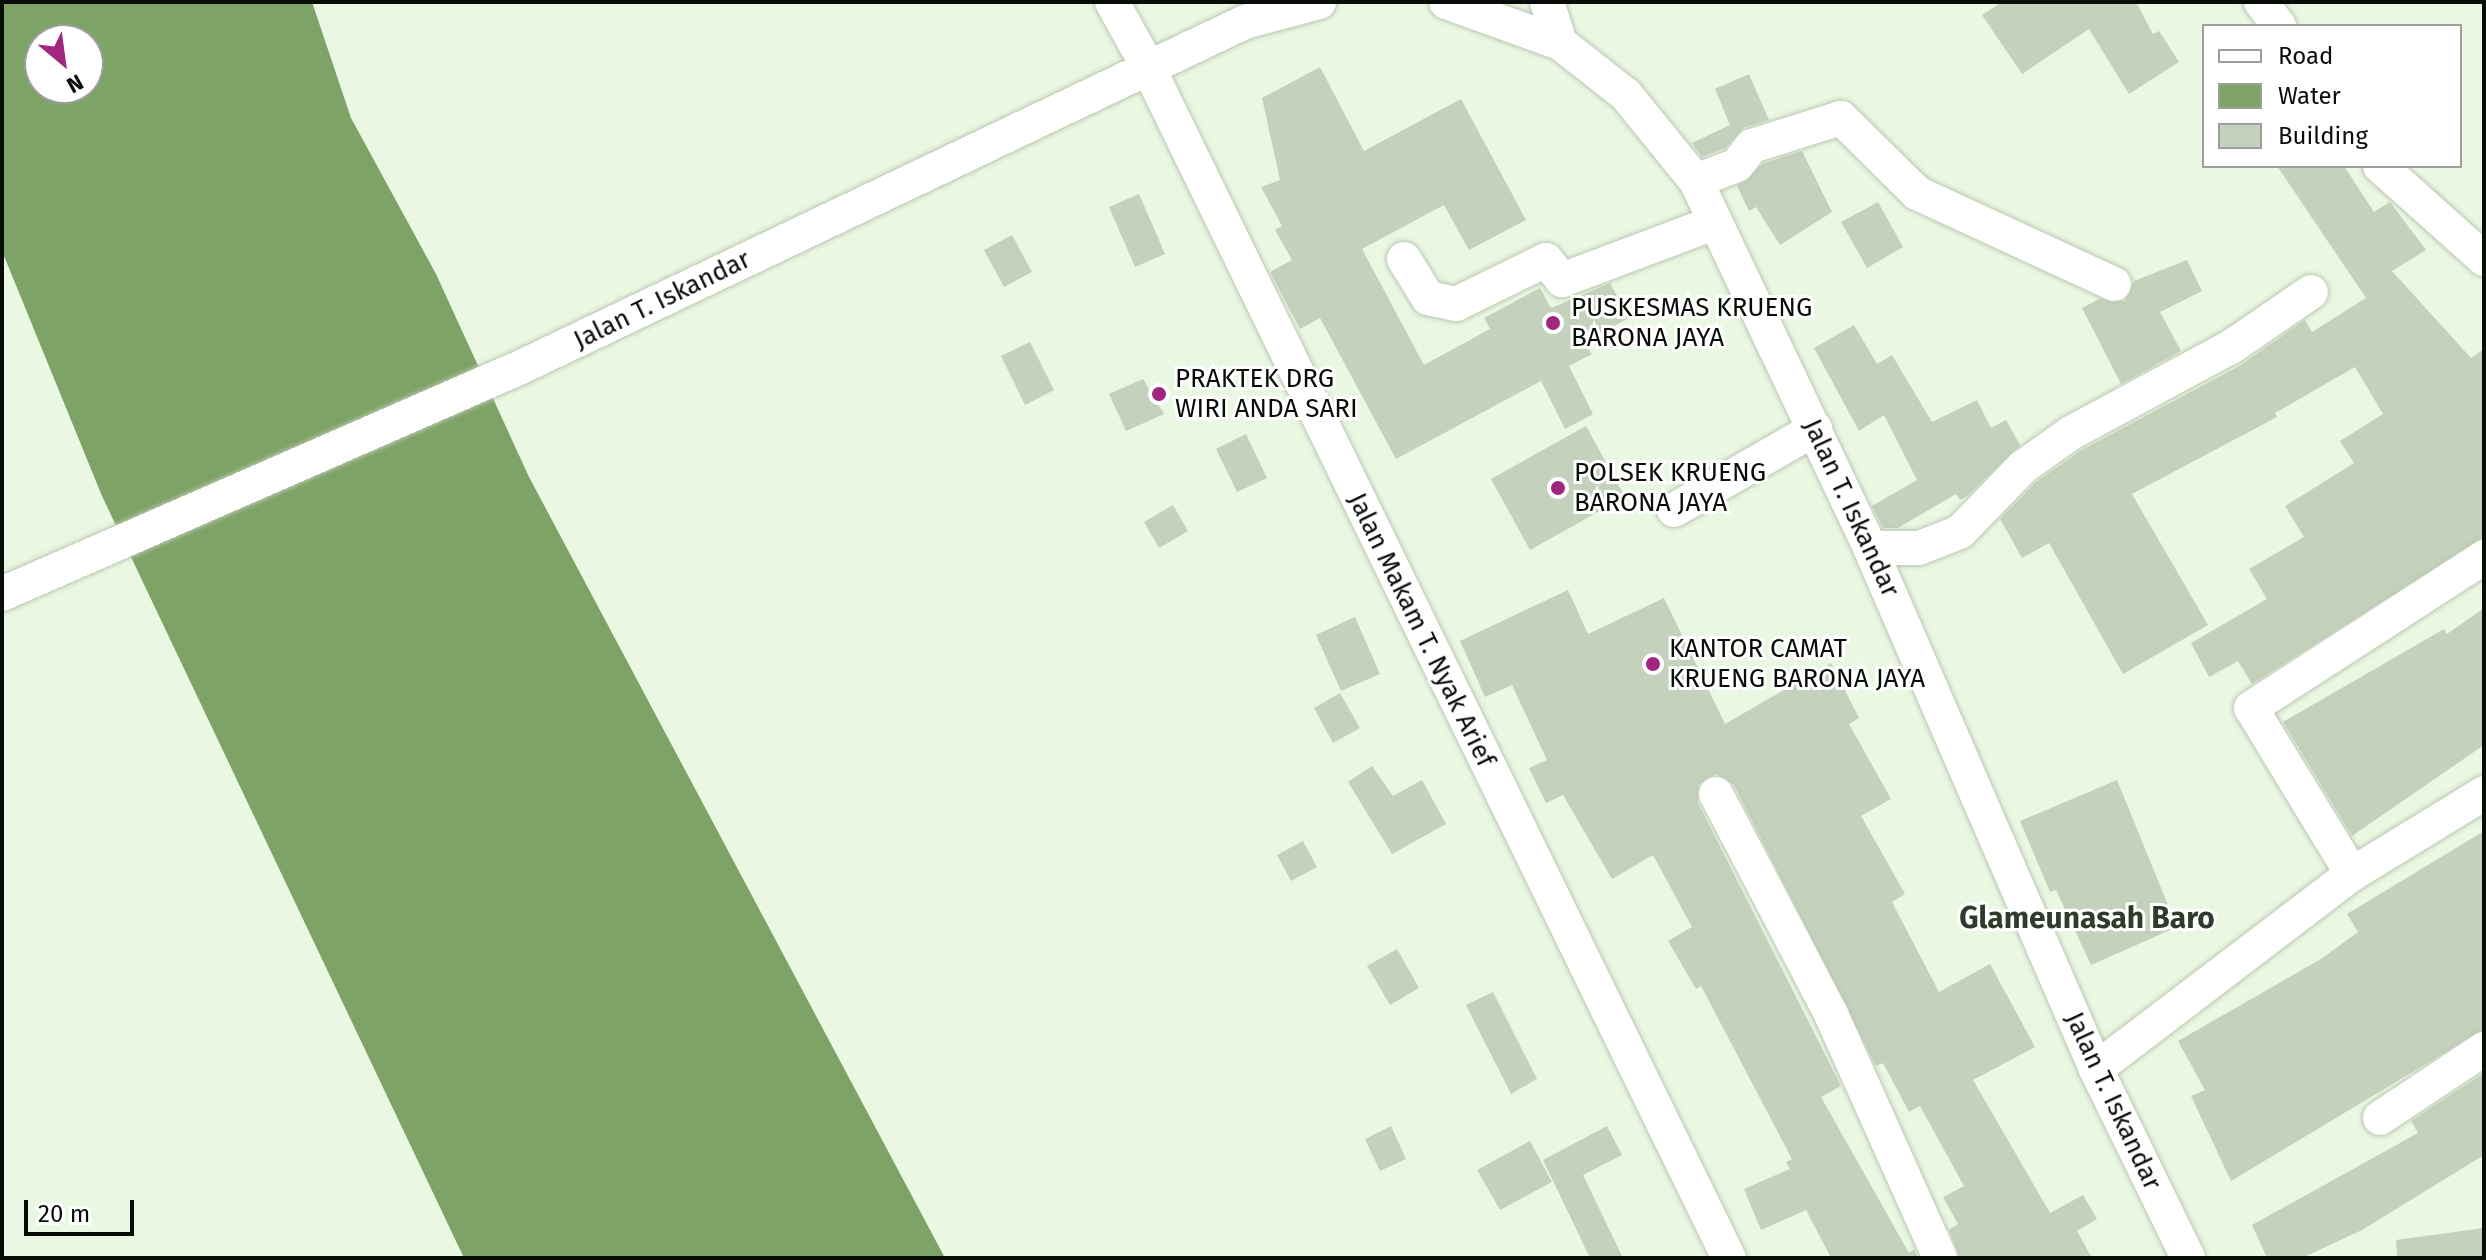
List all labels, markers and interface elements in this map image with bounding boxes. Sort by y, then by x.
north arrow [24,24,104,104]
legend [2202,24,2462,168]
text: Road [2278,42,2333,70]
text: N [62,68,88,99]
text: Water [2278,82,2341,110]
text: Building [2278,122,2368,150]
street label: Jalan T. Iskandar [569,244,755,356]
place label: PUSKESMAS KRUENG BARONA JAYA [1571,292,1813,354]
marker: PUSKESMAS KRUENG BARONA JAYA [1542,312,1564,334]
place label: PRAKTEK DRG WIRI ANDA SARI [1175,363,1358,424]
marker: PRAKTEK DRG WIRI ANDA SARI [1150,385,1168,403]
street label: Jalan T. Iskandar [1796,414,1906,602]
place label: POLSEK KRUENG BARONA JAYA [1574,457,1766,518]
marker: POLSEK KRUENG BARONA JAYA [1549,479,1567,497]
street label: Jalan Makam T. Nyak Arief [1341,488,1501,772]
place label: KANTOR CAMAT KRUENG BARONA JAYA [1669,633,1925,694]
marker: KANTOR CAMAT KRUENG BARONA JAYA [1644,655,1662,673]
district label: Glameunasah Baro [1959,900,2215,936]
street label: Jalan T. Iskandar [2058,1007,2168,1195]
scale bar [28,1184,138,1234]
text: 20 m [38,1200,90,1228]

